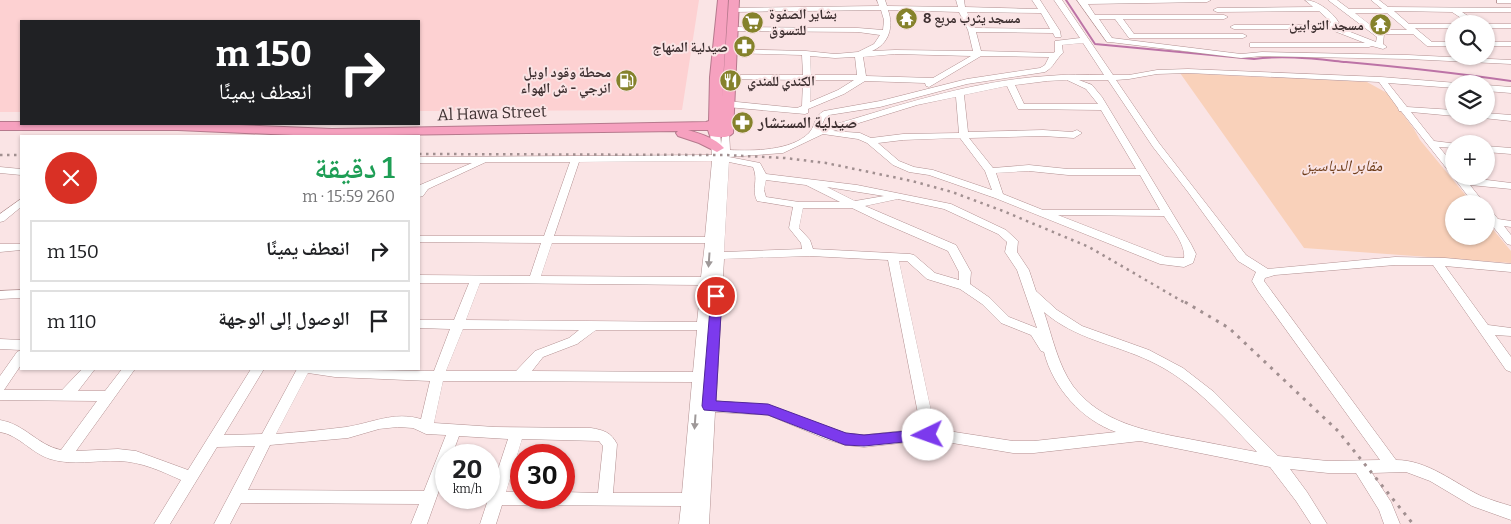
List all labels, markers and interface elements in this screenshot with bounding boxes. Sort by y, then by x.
place label: بشاير الصفوة للتسوق [769,6,837,39]
temple icon: مسجد يثرب مربع 8 [895,6,919,30]
supermarket icon: بشاير الصفوة للتسوق [741,10,765,34]
place label: مسجد يثرب مربع 8 [923,10,1021,28]
temple icon: مسجد التوابين [1368,13,1392,37]
map controls [1445,15,1495,245]
button: search [1445,15,1495,65]
place label: مسجد التوابين [1289,17,1364,34]
text: 150 m [216,33,312,75]
pharmacy icon: صيدلية المنهاج [732,35,756,59]
place label: صيدلية المنهاج [652,39,728,56]
icon: right [330,40,395,105]
place label: محطة وقود اويل انرجي - ش الهواء [521,64,611,99]
fuel station icon: محطة وقود اويل انرجي - ش الهواء [615,68,639,92]
restaurant icon: الكندي للمندي [719,69,743,93]
place label: الكندي للمندي [747,73,815,92]
button: layers [1445,75,1495,125]
text: انعطف يمينًا [219,78,312,105]
street label: Al Hawa Street [437,102,547,124]
pharmacy icon: صيدلية المستشار [730,110,754,134]
place label: صيدلية المستشار [757,113,857,132]
button: + [1445,135,1495,185]
text: 1 دقيقة [314,150,395,186]
button: close [45,152,97,204]
park label: مقابر الدباسين [1302,156,1383,176]
text: 260 m · 15:59 [302,187,395,206]
button: − [1445,195,1495,245]
text: انعطف يمينًا [266,237,350,260]
icon: right [365,237,393,265]
text: 150 m [47,240,99,263]
one-way arrow [704,252,712,268]
pin [695,275,737,317]
icon: arrive [702,282,730,310]
text: الوصول إلى الوجهة [218,307,350,330]
icon: arrive [365,307,393,335]
text: 110 m [47,310,97,333]
position arrow [901,408,953,460]
one-way arrow [691,414,699,430]
speed limit sign: 30 [510,444,575,509]
text: 20 [453,455,482,485]
text: km/h [453,482,482,496]

